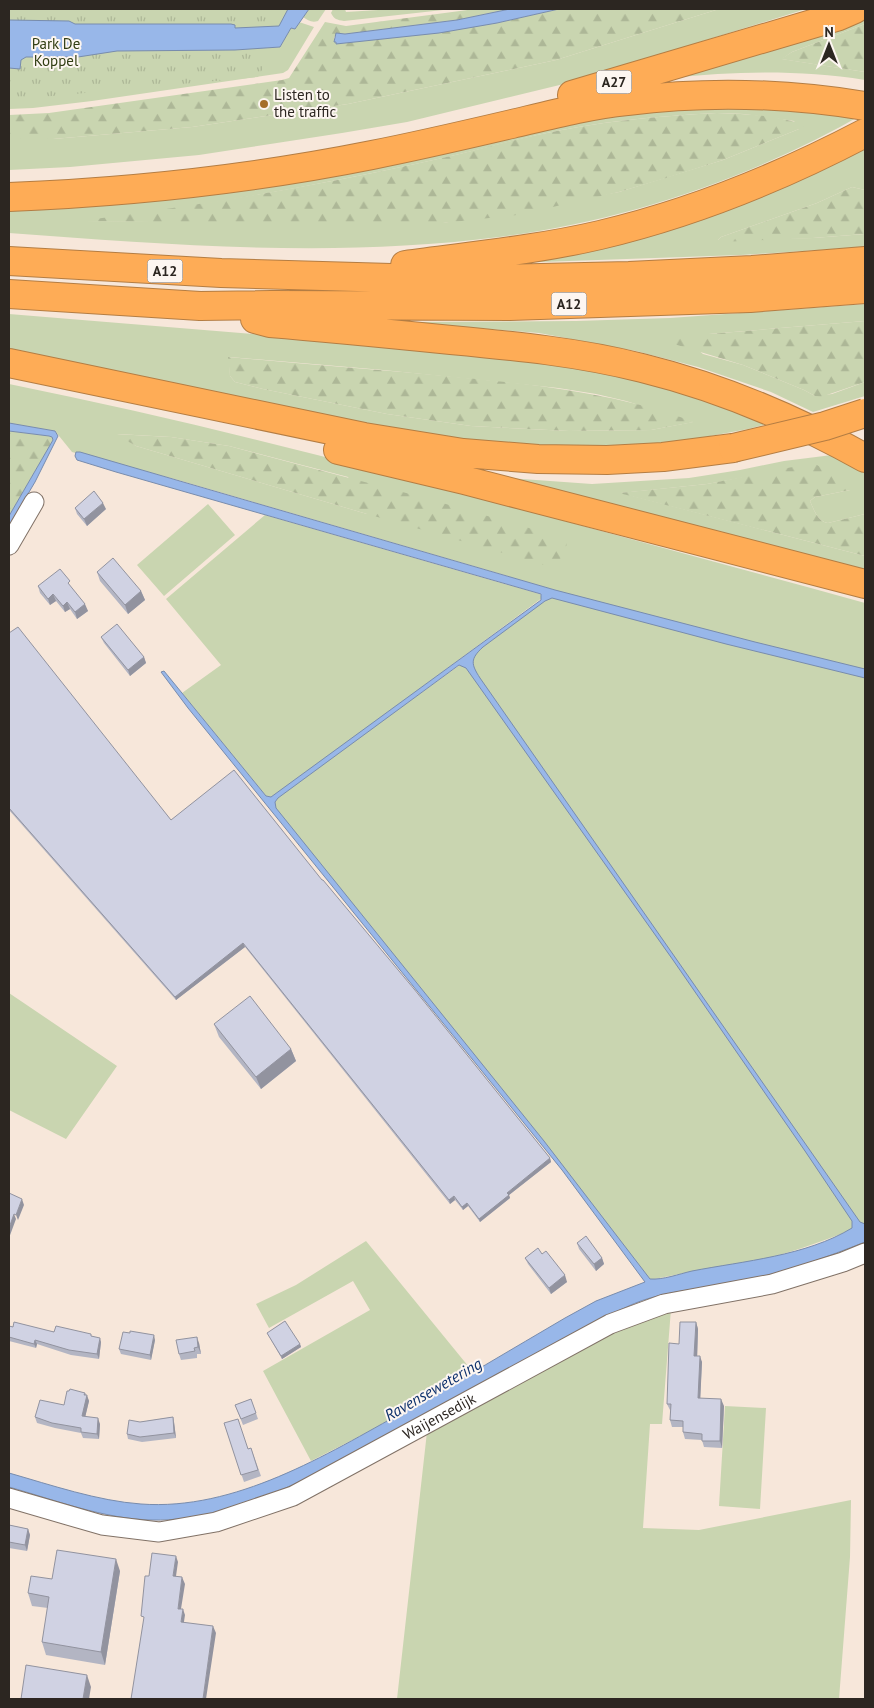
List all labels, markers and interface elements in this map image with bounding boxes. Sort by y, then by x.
north arrow [804,20,854,70]
text: N [824,23,834,41]
park label: Park De Koppel [32,34,80,70]
road number: A27 [596,70,632,94]
place label: Listen to the traffic [274,85,336,121]
marker: Listen to the traffic [258,98,270,110]
road number: A12 [148,260,182,282]
road number: A12 [552,292,586,316]
water label: Ravensewetering [381,1353,485,1425]
street label: Waijensedijk [399,1388,480,1444]

